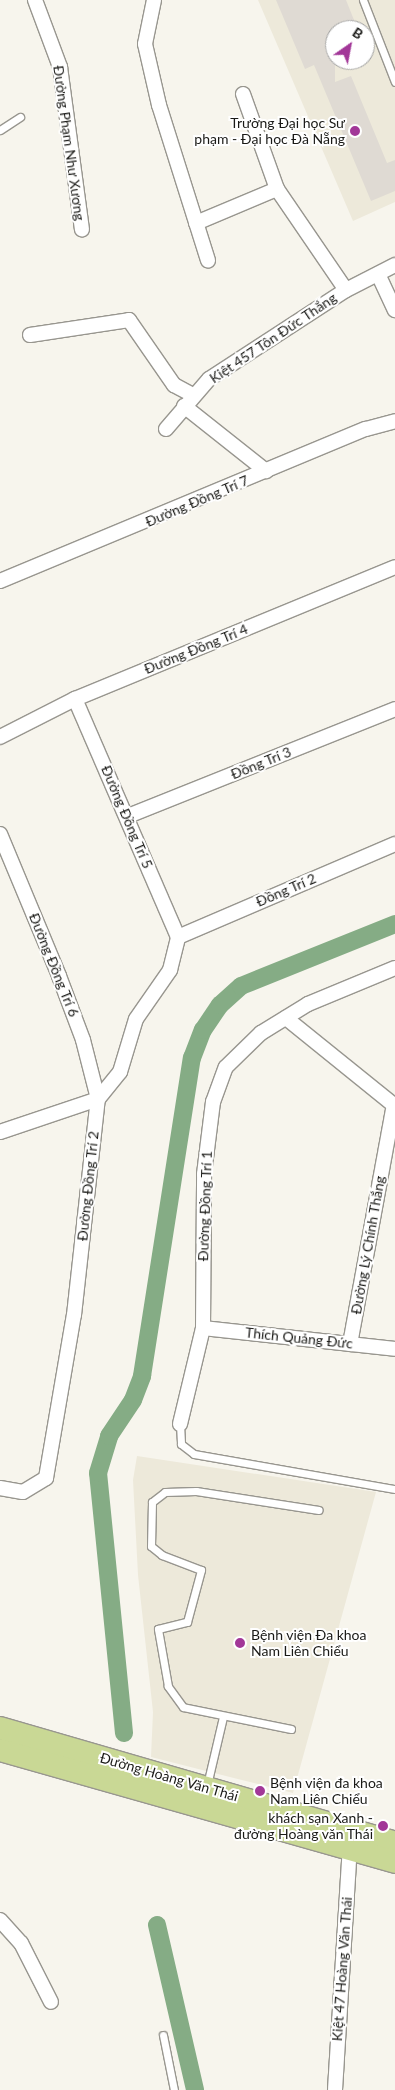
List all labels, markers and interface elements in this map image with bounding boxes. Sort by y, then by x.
north arrow [325,20,375,70]
text: B [349,23,366,42]
street label: Đường Phạm Như Xương [50,64,88,222]
place label: Trường Đại học Sư phạm - Đại học Đà Nẵng [194,115,345,148]
marker: Trường Đại học Sư phạm - Đại học Đà Nẵng [349,125,361,137]
street label: Kiệt 457 Tôn Đức Thắng [206,289,340,387]
street label: Đường Đồng Trí 7 [143,472,251,530]
street label: Đường Đồng Trí 4 [141,620,251,678]
street label: Đồng Trí 3 [228,743,294,783]
street label: Đường Đồng Trí 5 [98,763,156,871]
street label: Đồng Trí 2 [253,870,319,910]
street label: Đường Đồng Trí 6 [25,910,83,1020]
street label: Đường Đồng Trí 2 [74,1130,102,1242]
street label: Đường Đồng Trí 1 [195,1150,215,1262]
street label: Đường Lý Chính Thắng [347,1174,389,1316]
street label: Thích Quảng Đức [244,1324,354,1352]
place label: Bệnh viện Đa khoa Nam Liên Chiểu [251,1627,367,1660]
marker: Bệnh viện Đa khoa Nam Liên Chiểu [233,1636,247,1650]
street label: Đường Hoàng Văn Thái [97,1749,241,1805]
place label: Bệnh viện đa khoa Nam Liên Chiểu [270,1775,383,1808]
marker: Bệnh viện đa khoa Nam Liên Chiểu [254,1785,266,1797]
place label: khách sạn Xanh - đường Hoàng văn Thái [233,1810,373,1842]
marker: khách sạn Xanh - đường Hoàng văn Thái [377,1820,389,1832]
street label: Kiệt 47 Hoàng Văn Thái [329,1896,355,2042]

